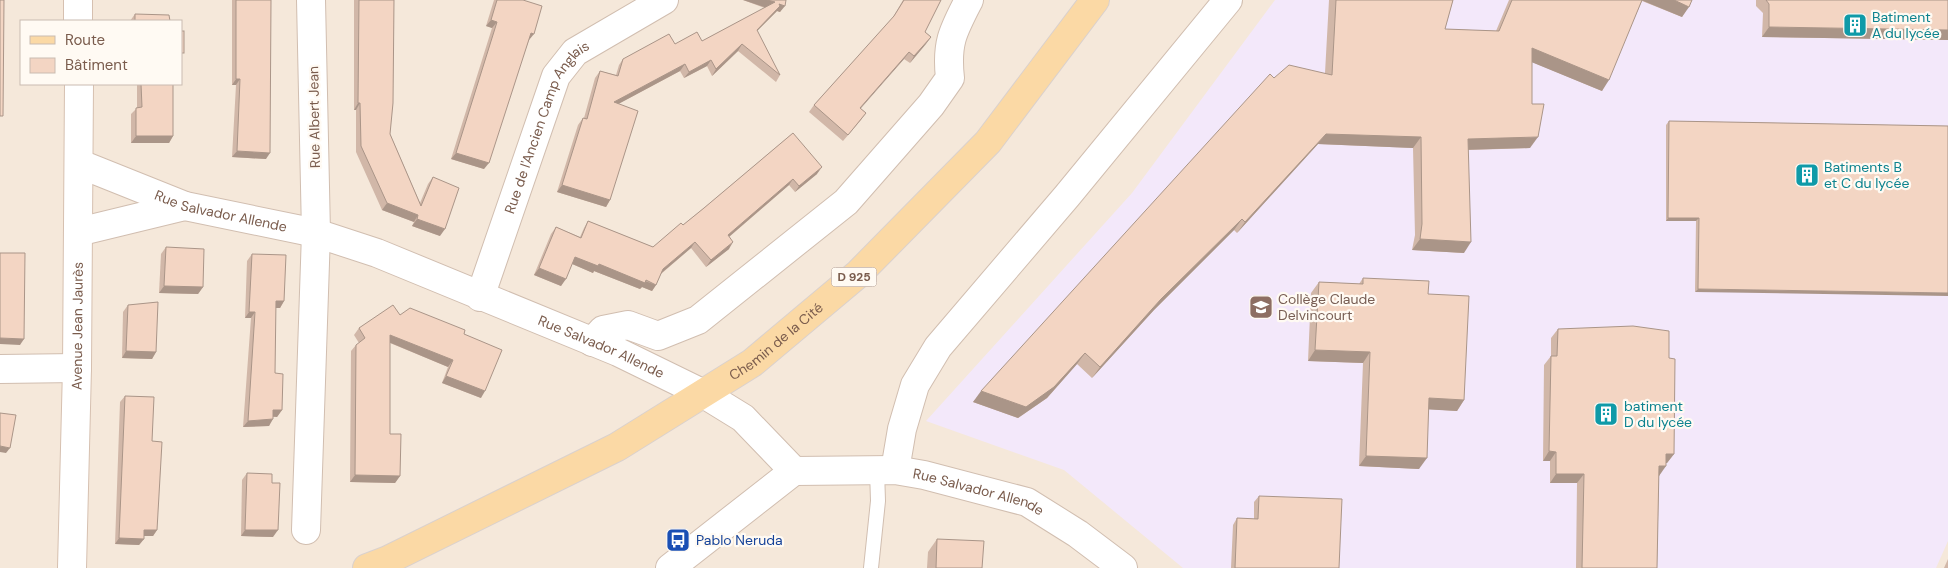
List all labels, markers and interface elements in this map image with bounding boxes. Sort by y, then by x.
place label: Batiment A du lycée [1872,8,1940,42]
building icon: Batiment A du lycée [1842,12,1868,38]
legend [20,20,182,85]
text: Route [65,30,105,50]
street label: Rue de l'Ancien Camp Anglais [500,37,592,216]
text: Bâtiment [65,55,128,75]
street label: Rue Albert Jean [304,66,324,168]
place label: Batiments B et C du lycée [1824,158,1909,192]
building icon: Batiments B et C du lycée [1794,162,1820,188]
street label: Rue Salvador Allende [152,186,289,236]
street label: Avenue Jean Jaurès [67,262,87,390]
road number: D 925 [832,268,876,286]
place label: Collège Claude Delvincourt [1278,290,1375,324]
school or university icon: Collège Claude Delvincourt [1248,294,1274,320]
street label: Chemin de la Cité [726,298,827,384]
street label: Rue Salvador Allende [535,311,667,382]
place label: batiment D du lycée [1624,397,1692,431]
building icon: batiment D du lycée [1593,401,1619,427]
street label: Rue Salvador Allende [912,464,1047,519]
bus stop icon: Pablo Neruda [665,527,691,553]
place label: Pablo Neruda [696,531,783,549]

